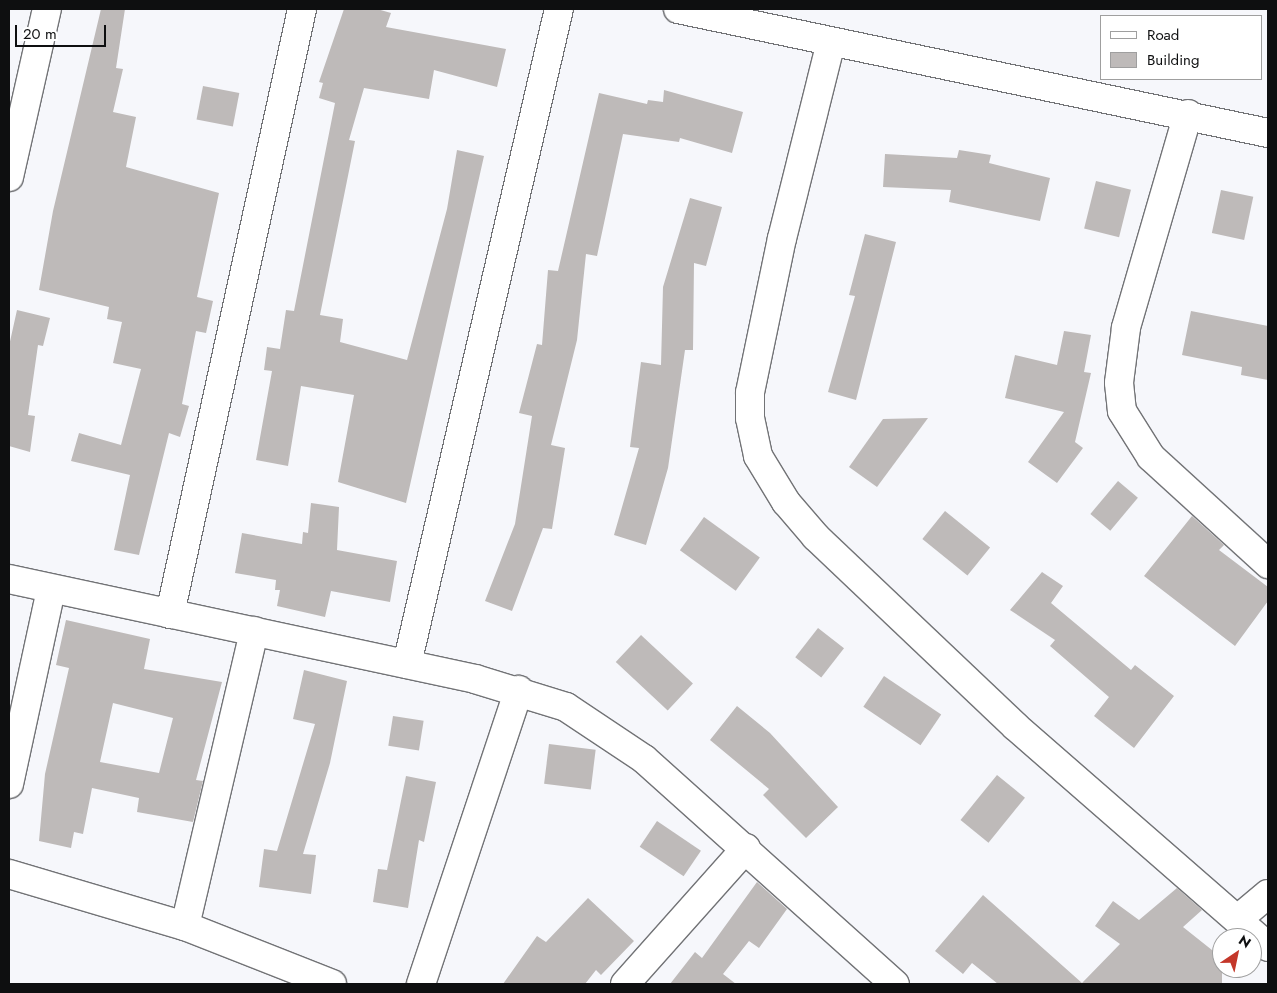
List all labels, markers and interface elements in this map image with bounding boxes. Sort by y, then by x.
scale bar [18,15,109,47]
legend [1100,15,1262,80]
text: 20 m [23,23,57,45]
text: Road [1147,24,1179,46]
text: Building [1147,49,1199,71]
north arrow [1212,928,1262,978]
text: N [1235,930,1255,953]

